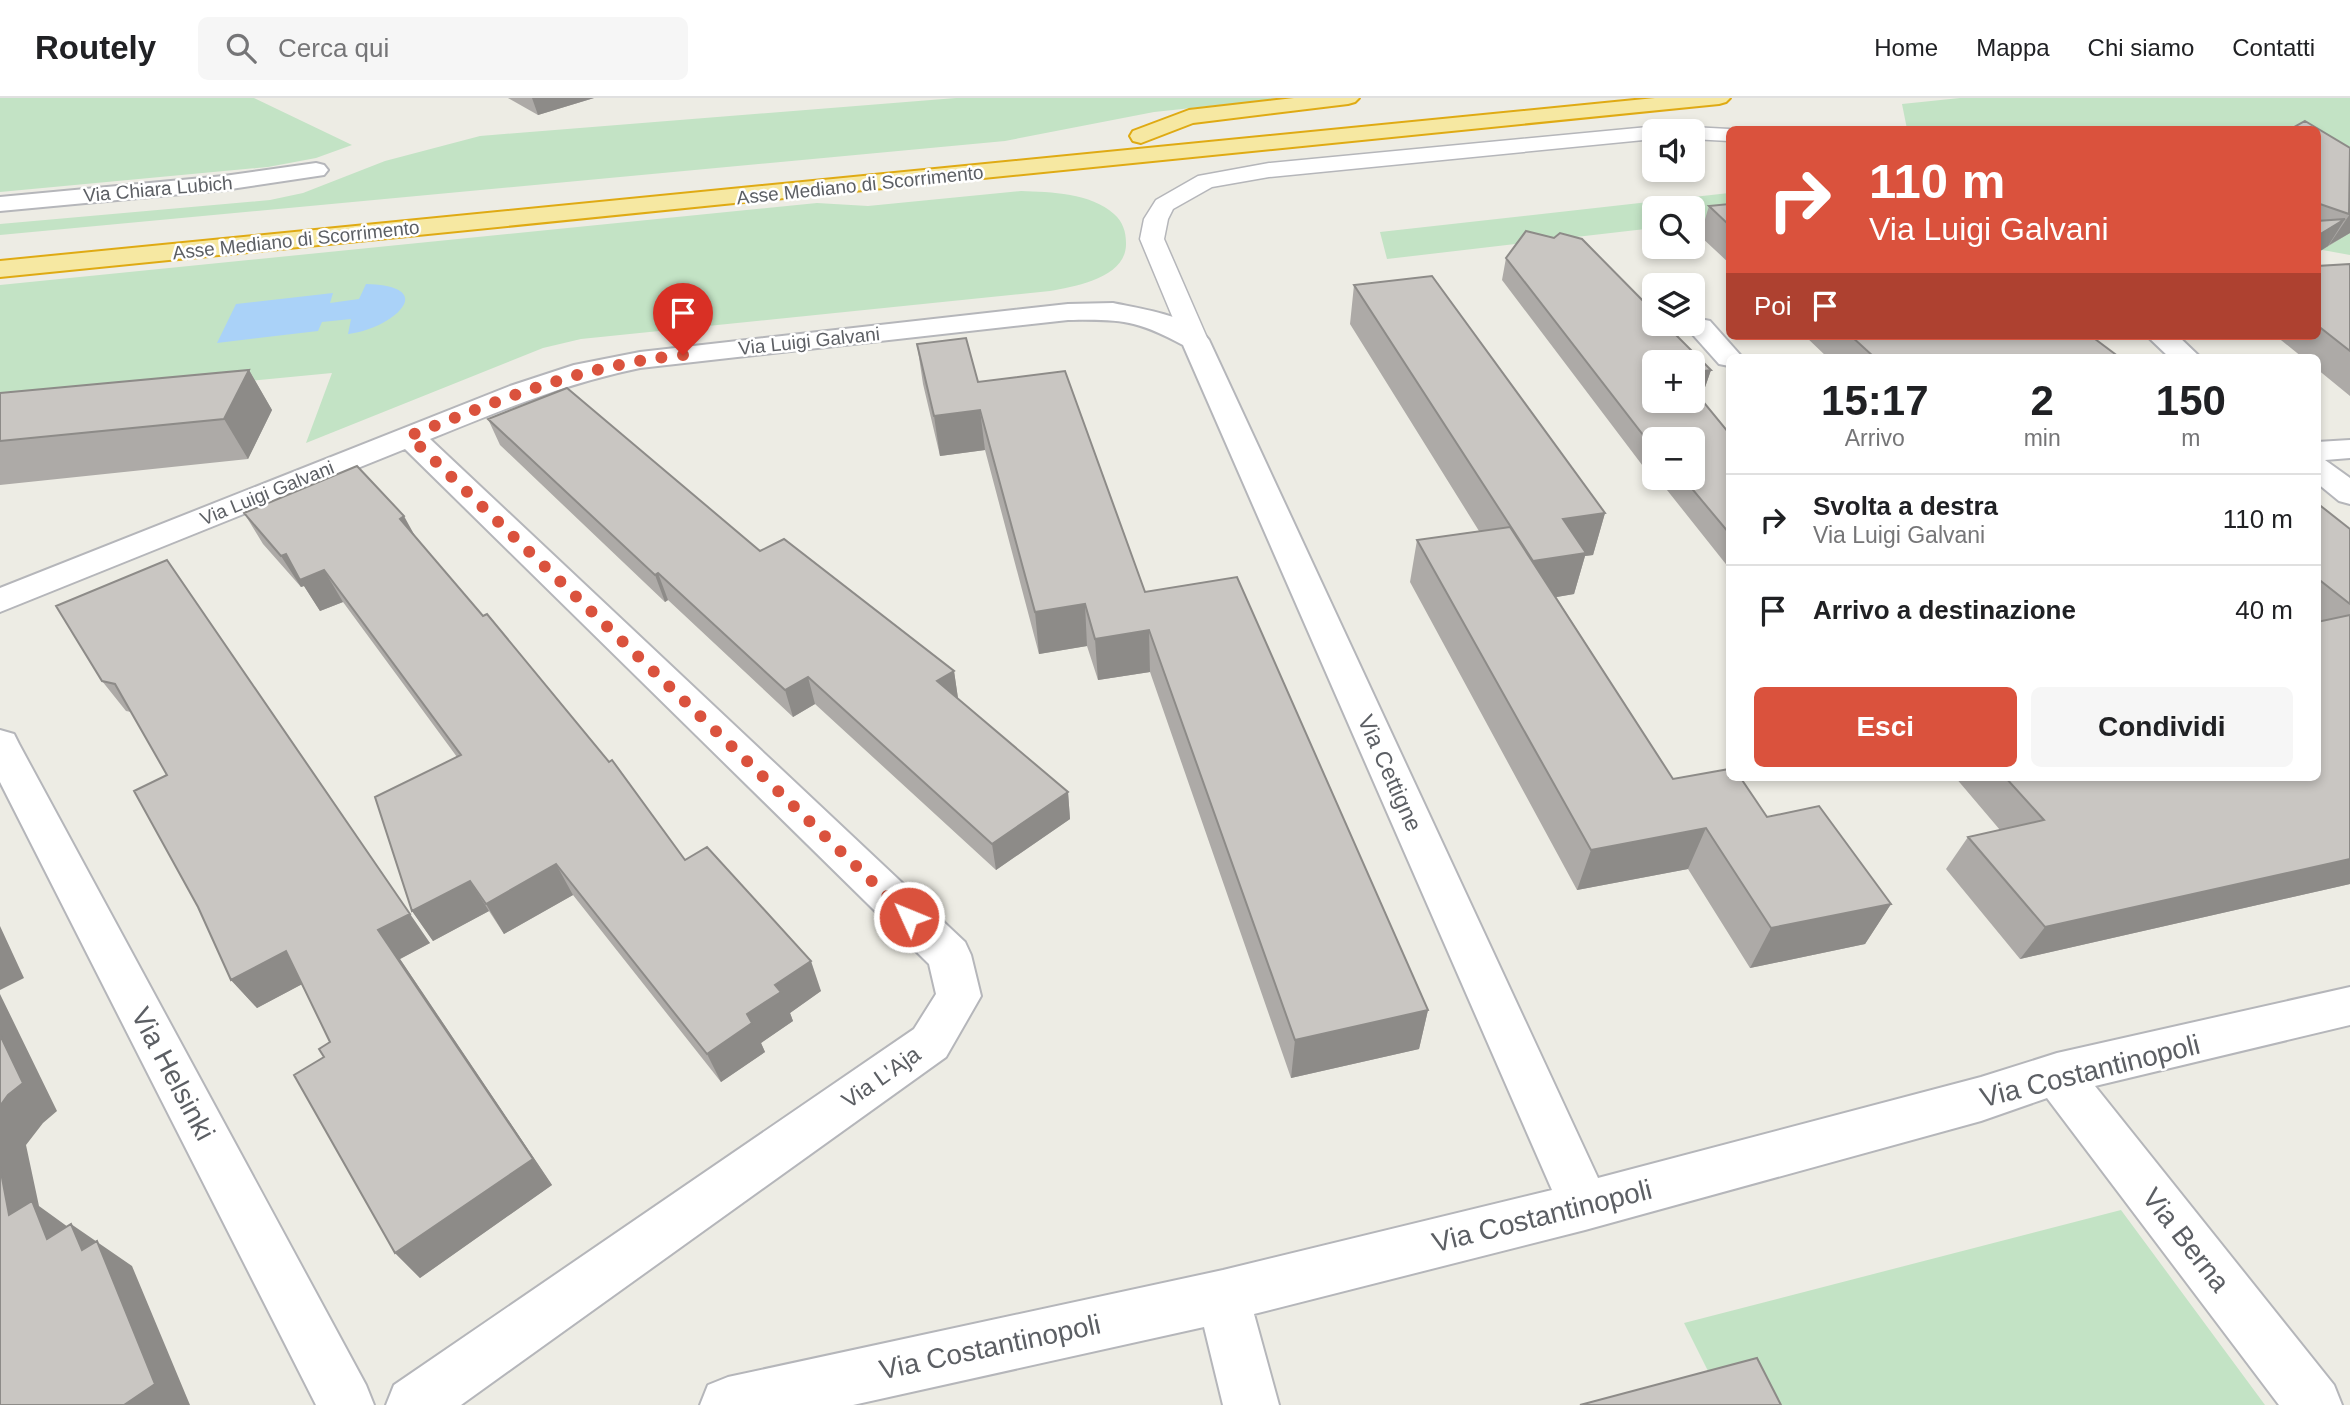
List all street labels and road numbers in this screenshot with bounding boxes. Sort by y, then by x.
street label: Asse Mediano di Scorrimento [735,162,985,208]
street label: Via Chiara Lubich [83,172,233,206]
street label: Asse Mediano di Scorrimento [171,217,421,263]
street label: Via Luigi Galvani [737,323,881,359]
street label: Via Luigi Galvani [197,457,337,529]
street label: Via Cettigne [1353,711,1427,835]
street label: Via Helsinki [125,1002,221,1146]
street label: Via Costantinopoli [1977,1029,2203,1113]
street label: Via L'Aja [837,1041,925,1113]
street label: Via Costantinopoli [1429,1174,1655,1258]
street label: Via Berna [2136,1182,2236,1298]
street label: Via Costantinopoli [877,1308,1103,1386]

